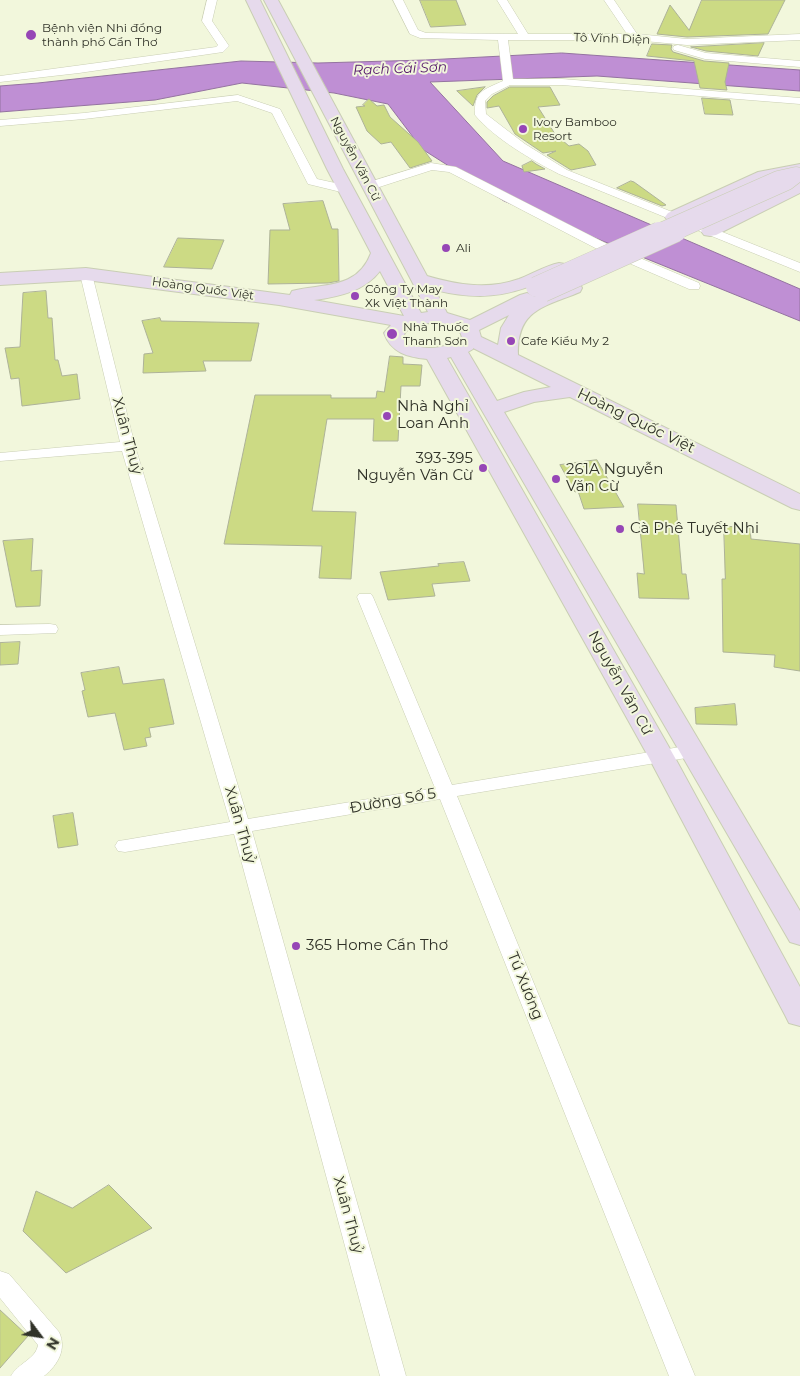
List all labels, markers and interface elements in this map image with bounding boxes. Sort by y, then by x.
place label: Bệnh viện Nhi đồng thành phố Cần Thơ [42,21,162,49]
marker: Bệnh viện Nhi đồng thành phố Cần Thơ [24,28,38,42]
street label: Tô Vĩnh Diện [573,30,651,48]
water label: Rạch Cái Sơn [353,59,447,79]
street label: Nguyễn Văn Cừ [327,114,383,204]
place label: Ivory Bamboo Resort [533,115,617,143]
marker: Ivory Bamboo Resort [517,123,529,135]
place label: Ali [456,241,471,255]
marker: Ali [440,242,452,254]
street label: Hoàng Quốc Việt [151,275,255,303]
place label: Công Ty May Xk Việt Thành [365,282,448,310]
marker: Công Ty May Xk Việt Thành [349,290,361,302]
place label: Nhà Thuốc Thanh Sơn [403,320,468,348]
marker: Nhà Thuốc Thanh Sơn [385,327,399,341]
place label: Cafe Kiều My 2 [521,334,609,348]
marker: Cafe Kiều My 2 [505,335,517,347]
street label: Hoàng Quốc Việt [574,385,698,457]
street label: Xuân Thuỷ [108,395,146,477]
place label: Nhà Nghỉ Loan Anh [397,398,469,433]
marker: Nhà Nghỉ Loan Anh [381,410,393,422]
place label: 393-395 Nguyễn Văn Cừ [356,450,473,485]
place label: 261A Nguyễn Văn Cừ [566,461,663,496]
marker: 393-395 Nguyễn Văn Cừ [477,462,489,474]
marker: 261A Nguyễn Văn Cừ [550,473,562,485]
place label: Cà Phê Tuyết Nhi [630,520,759,538]
marker: Cà Phê Tuyết Nhi [614,523,626,535]
street label: Nguyễn Văn Cừ [584,628,656,738]
street label: Xuân Thuỷ [220,784,260,866]
street label: Đường Số 5 [349,785,437,817]
place label: 365 Home Cần Thơ [306,937,448,955]
marker: 365 Home Cần Thơ [290,940,302,952]
street label: Tú Xương [503,949,547,1023]
street label: Xuân Thuỷ [329,1174,367,1256]
north arrow [15,1311,65,1361]
text: N [42,1334,63,1353]

